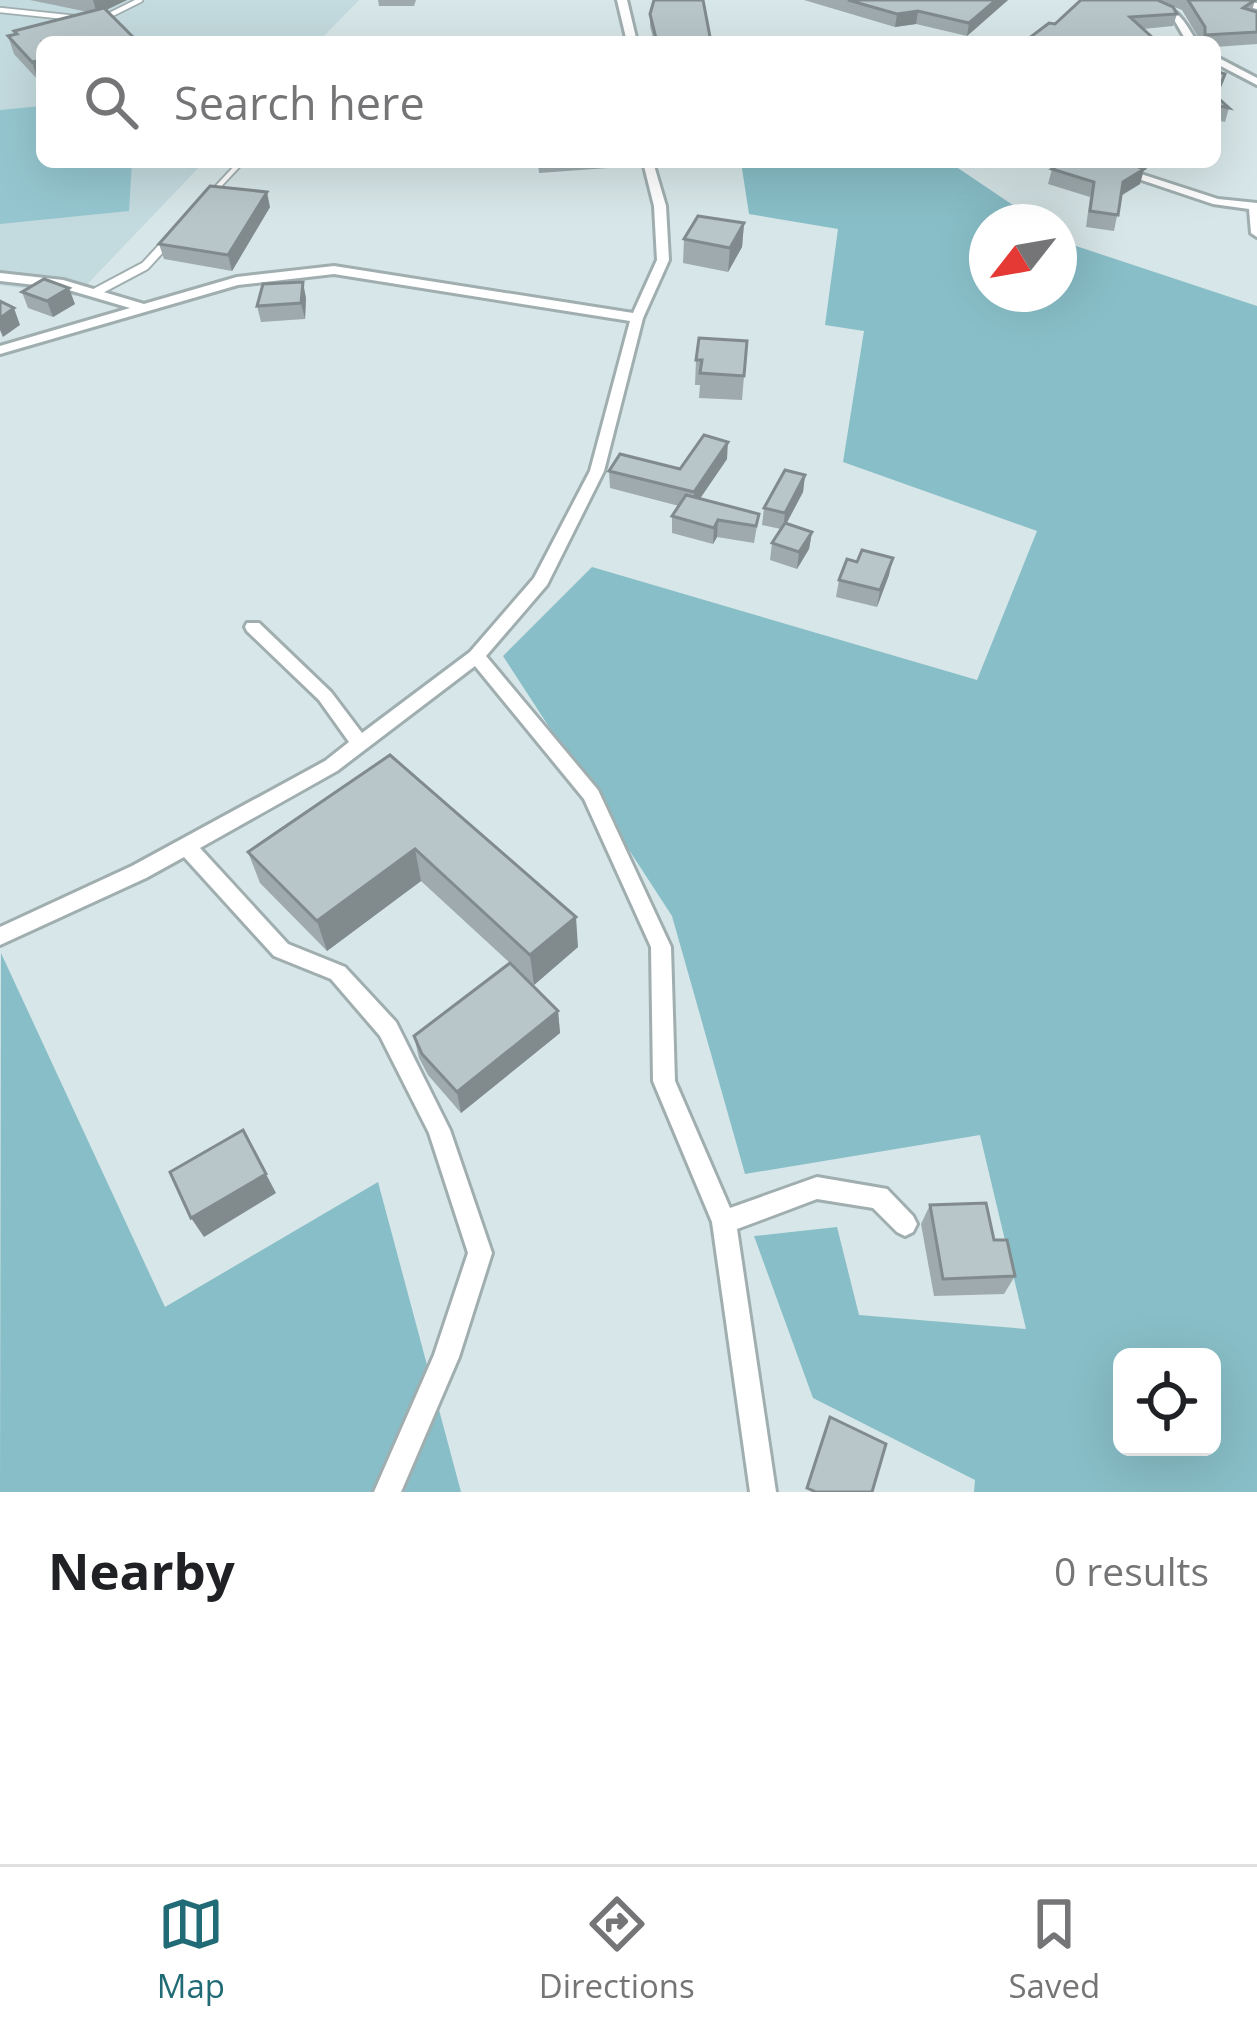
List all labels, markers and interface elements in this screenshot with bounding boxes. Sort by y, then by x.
search box [36,36,1221,168]
icon: search [78,69,144,135]
text: Search here [174,72,425,133]
north arrow [969,204,1077,312]
map controls [1113,1348,1221,1456]
button: locate [1113,1348,1221,1456]
text: Nearby [48,1535,235,1605]
text: 0 results [1054,1544,1209,1597]
tab: Map [157,1891,225,2008]
tab: Directions [539,1891,695,2008]
tab: Saved [1008,1891,1100,2008]

